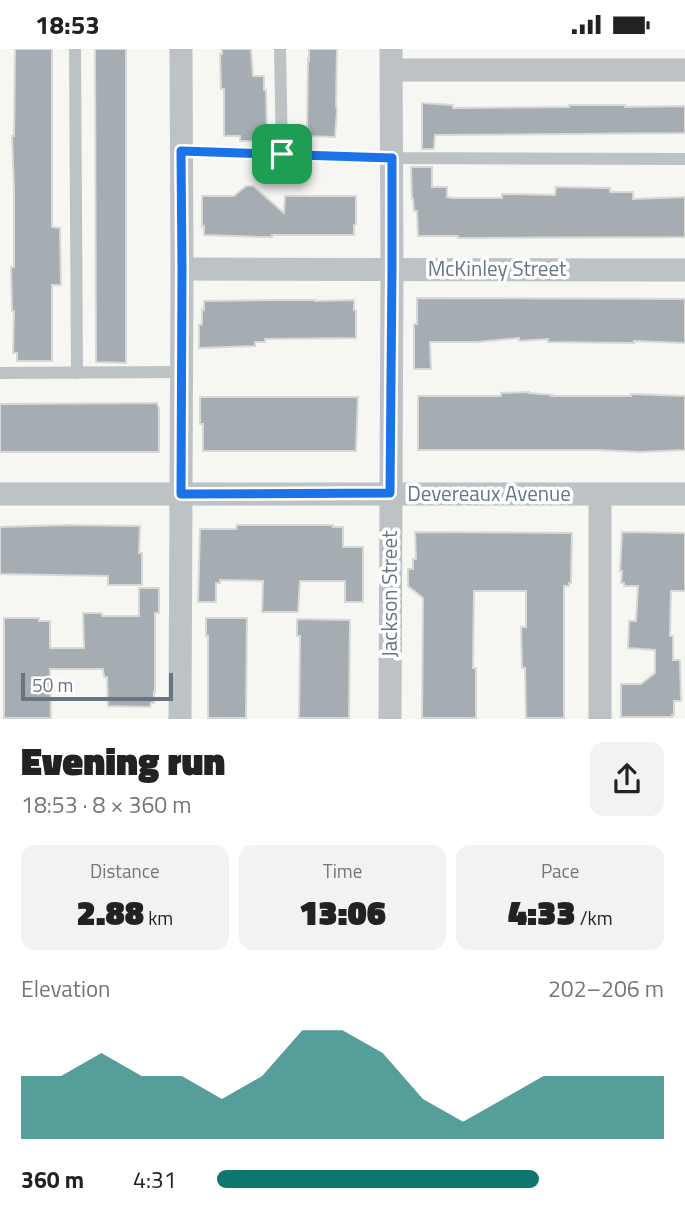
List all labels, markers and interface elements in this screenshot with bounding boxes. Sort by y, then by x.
text: 18:53 [35,5,100,44]
pin [252,124,312,184]
icon: arrive [263,135,301,173]
street label: McKinley Street [428,252,567,284]
street label: Devereaux Avenue [407,477,571,509]
street label: Jackson Street [373,530,405,657]
scale bar [21,669,173,701]
text: 50 m [32,670,73,699]
text: Evening run [21,732,225,790]
button: share [590,742,664,816]
text: 18:53 · 8 × 360 m [21,787,191,822]
text: Distance [90,856,160,885]
text: Time [323,856,362,885]
text: Pace [541,856,579,885]
text: 2.88 [76,885,144,939]
text: 13:06 [299,885,386,939]
text: 4:33 [508,885,576,939]
text: km [144,903,173,932]
text: /km [576,903,613,932]
text: Elevation [21,971,110,1006]
text: 202–206 m [548,971,664,1006]
text: 360 m [21,1162,84,1197]
text: 4:31 [133,1162,177,1197]

